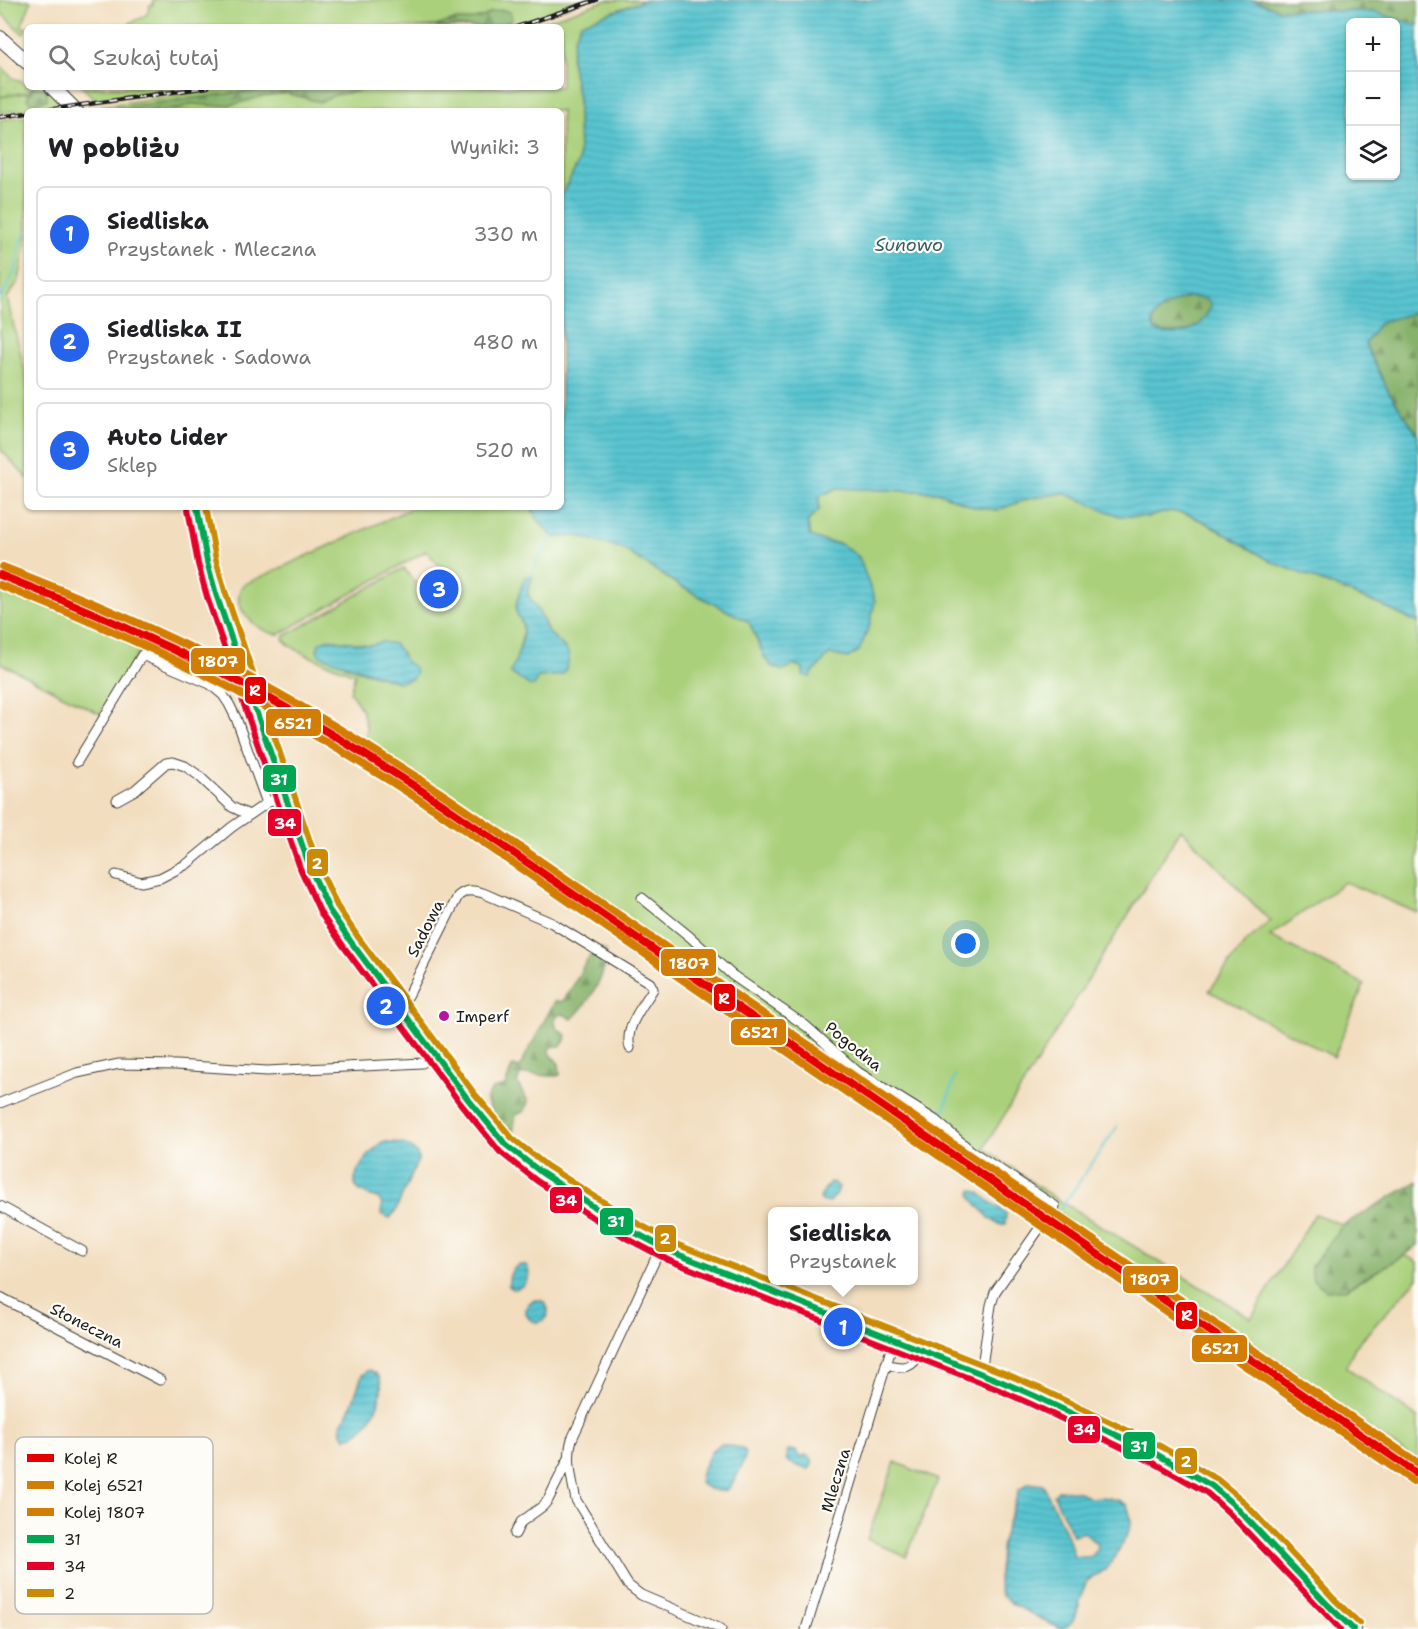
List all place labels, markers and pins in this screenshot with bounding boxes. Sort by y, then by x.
pin: 3 [420,566,458,612]
pin: 2 [366,984,406,1028]
place label: Imperf [456,1006,510,1027]
marker: Imperf [437,1009,451,1023]
pin: 1 [824,1304,862,1350]

